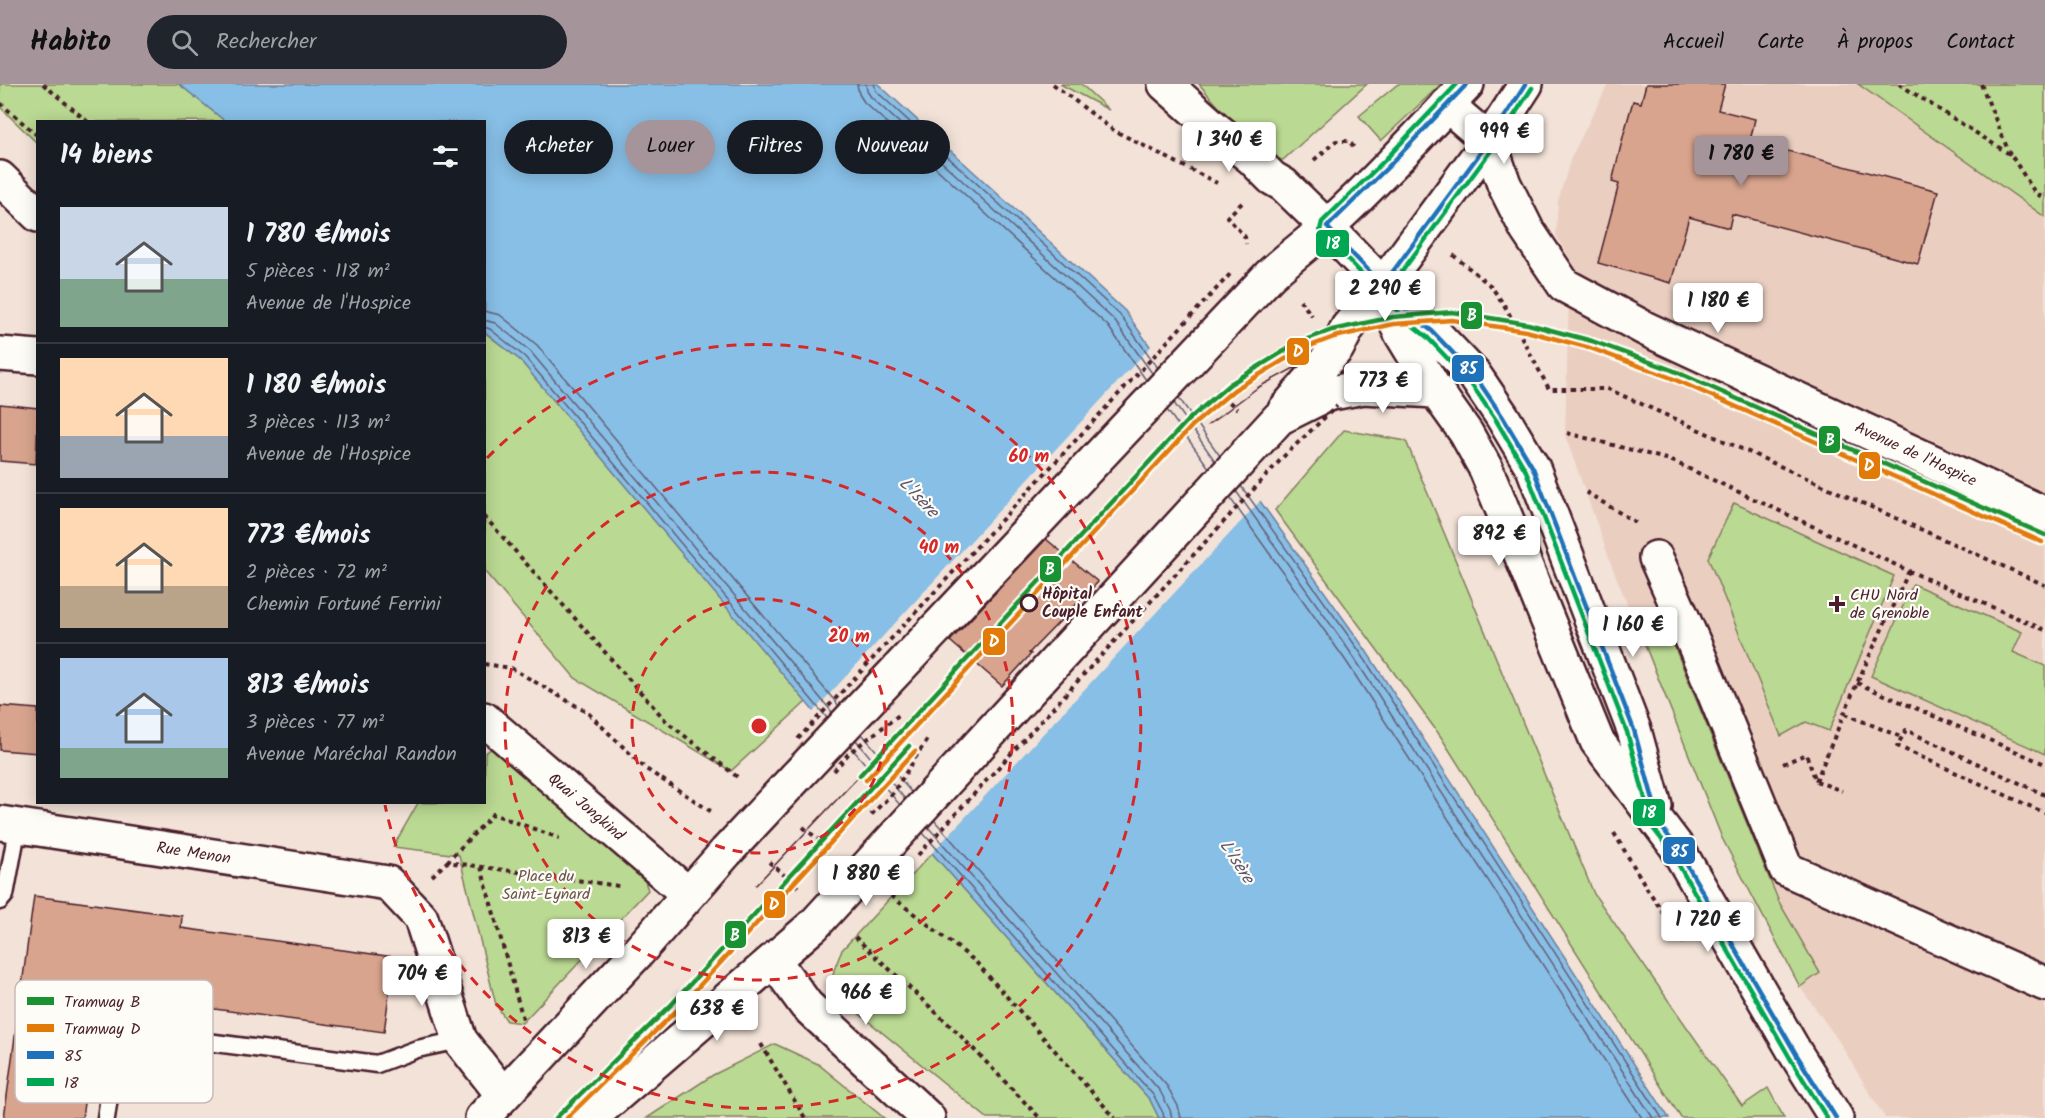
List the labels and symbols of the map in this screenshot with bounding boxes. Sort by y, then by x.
pin: 999 € [1462,114,1546,165]
pin: 1 340 € [1174,122,1284,173]
pin: 1 780 € [1686,136,1796,187]
line badge: 18 [1315,229,1350,258]
text: 18 [1326,232,1341,257]
pin: 2 290 € [1330,271,1440,322]
pin: 1 180 € [1663,283,1773,334]
line badge: B [1460,301,1483,330]
text: B [1467,304,1477,329]
line badge: D [1286,337,1310,366]
text: D [1293,340,1304,365]
line badge: 85 [1451,354,1485,383]
text: 85 [1459,357,1479,382]
pin: 773 € [1341,363,1425,414]
street label: Avenue de l'Hospice [1851,415,1981,493]
line badge: B [1818,425,1841,454]
text: B [1825,429,1835,454]
text: 60 m [1009,443,1050,472]
line badge: D [1858,451,1881,480]
text: D [1864,454,1875,479]
water label: L'Isère [891,471,946,527]
pin: 892 € [1457,516,1541,567]
text: 40 m [919,534,960,563]
line badge: B [1039,555,1062,583]
text: B [1045,558,1055,583]
place label: Hôpital Couple Enfant [1042,582,1143,625]
place label: CHU Nord de Grenoble [1850,583,1929,626]
marker: Hôpital Couple Enfant [1020,594,1038,612]
marker: CHU Nord de Grenoble [1828,595,1846,613]
pin: 1 160 € [1578,607,1688,658]
text: 20 m [828,623,870,652]
line badge: D [982,627,1006,656]
text: D [989,630,1000,655]
centre of rings [749,716,769,736]
street label: Quai Jongkind [542,767,631,848]
line badge: 18 [1632,798,1666,827]
text: 18 [1642,801,1657,826]
water label: L'Isère [1211,834,1262,891]
street label: Rue Menon [155,835,233,871]
line badge: 85 [1662,836,1696,865]
text: 85 [1670,840,1690,865]
pin: 1 880 € [811,856,921,907]
park label: Place du Saint-Eynard [502,864,591,907]
line badge: D [763,890,786,919]
text: D [769,893,780,918]
pin: 1 720 € [1653,902,1763,953]
pin: 813 € [544,919,628,970]
line badge: B [724,920,747,949]
text: B [730,924,740,949]
pin: 704 € [380,956,464,1007]
pin: 966 € [824,975,908,1026]
legend [15,980,213,1103]
text: Tramway B [64,990,140,1015]
pin: 638 € [675,991,759,1042]
text: Tramway D [64,1017,141,1042]
text: 85 [64,1044,84,1069]
text: 18 [64,1071,79,1096]

